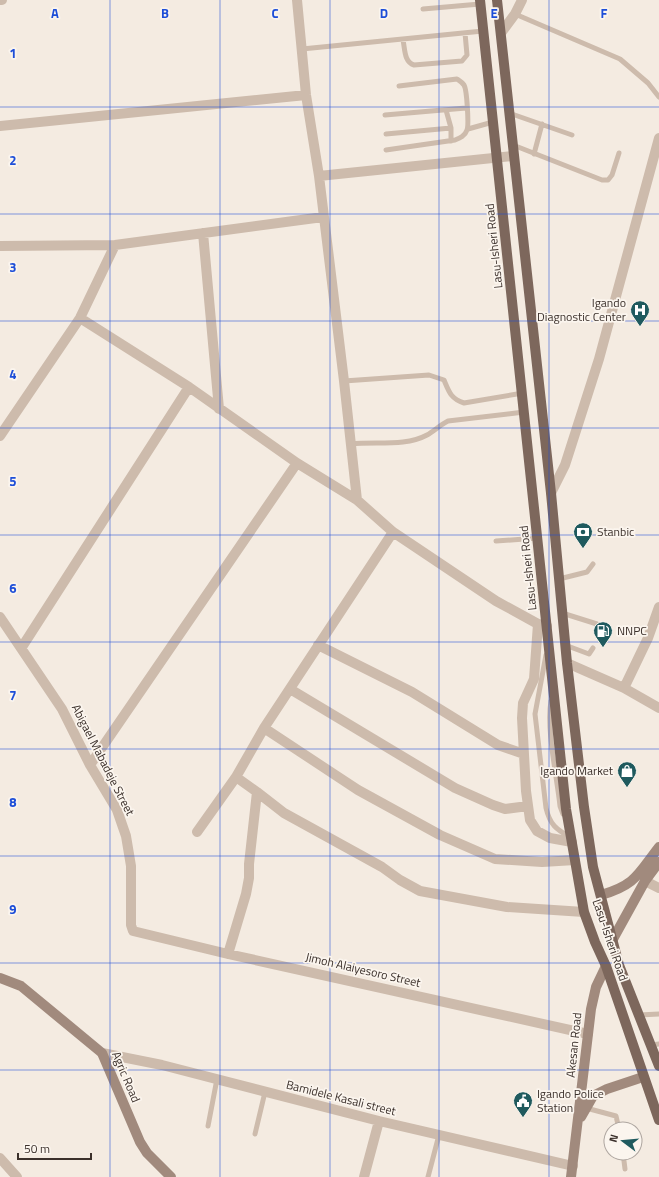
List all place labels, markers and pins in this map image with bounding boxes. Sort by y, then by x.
place label: Igando Diagnostic Center [537,293,626,326]
hospital icon: Igando Diagnostic Center [629,299,651,327]
bank icon: Stanbic [572,521,594,549]
place label: Stanbic [597,522,634,541]
fuel station icon: NNPC [592,620,614,648]
place label: NNPC [617,621,647,640]
shop icon: Igando Market [616,760,638,788]
place label: Igando Market [540,761,614,780]
place label: Igando Police Station [537,1084,604,1117]
public building icon: Igando Police Station [512,1090,534,1118]

